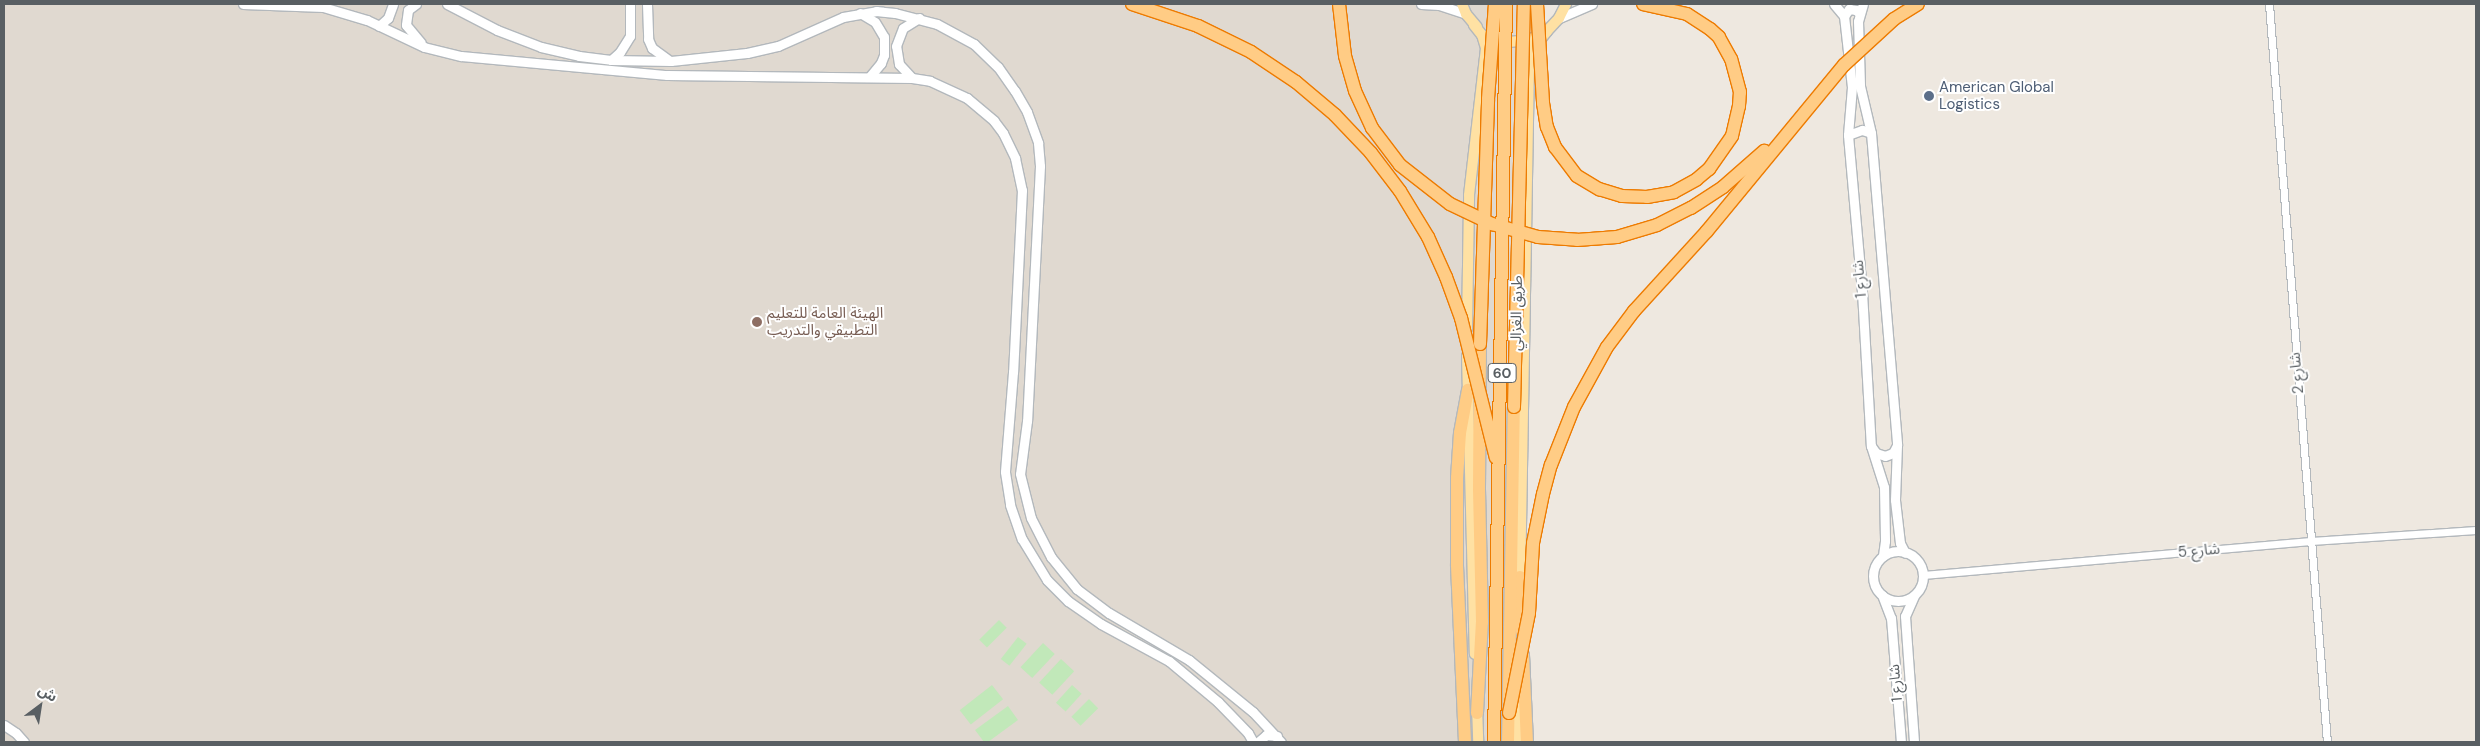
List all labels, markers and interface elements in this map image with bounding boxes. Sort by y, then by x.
place label: American Global Logistics [1939,78,2054,113]
marker: American Global Logistics [1923,90,1935,102]
street label: شارع 1 [1849,259,1871,299]
street label: طريق الغزالي [1507,275,1527,351]
place label: الهيئة العامة للتعليم التطبيقي والتدريب [767,304,883,339]
marker: الهيئة العامة للتعليم التطبيقي والتدريب [751,316,763,328]
street label: شارع 2 [2286,351,2308,395]
road number: 60 [1487,362,1517,384]
street label: شارع 5 [2177,540,2221,562]
street label: شارع 1 [1885,663,1907,703]
text: ش [35,680,61,706]
north arrow [15,681,65,731]

